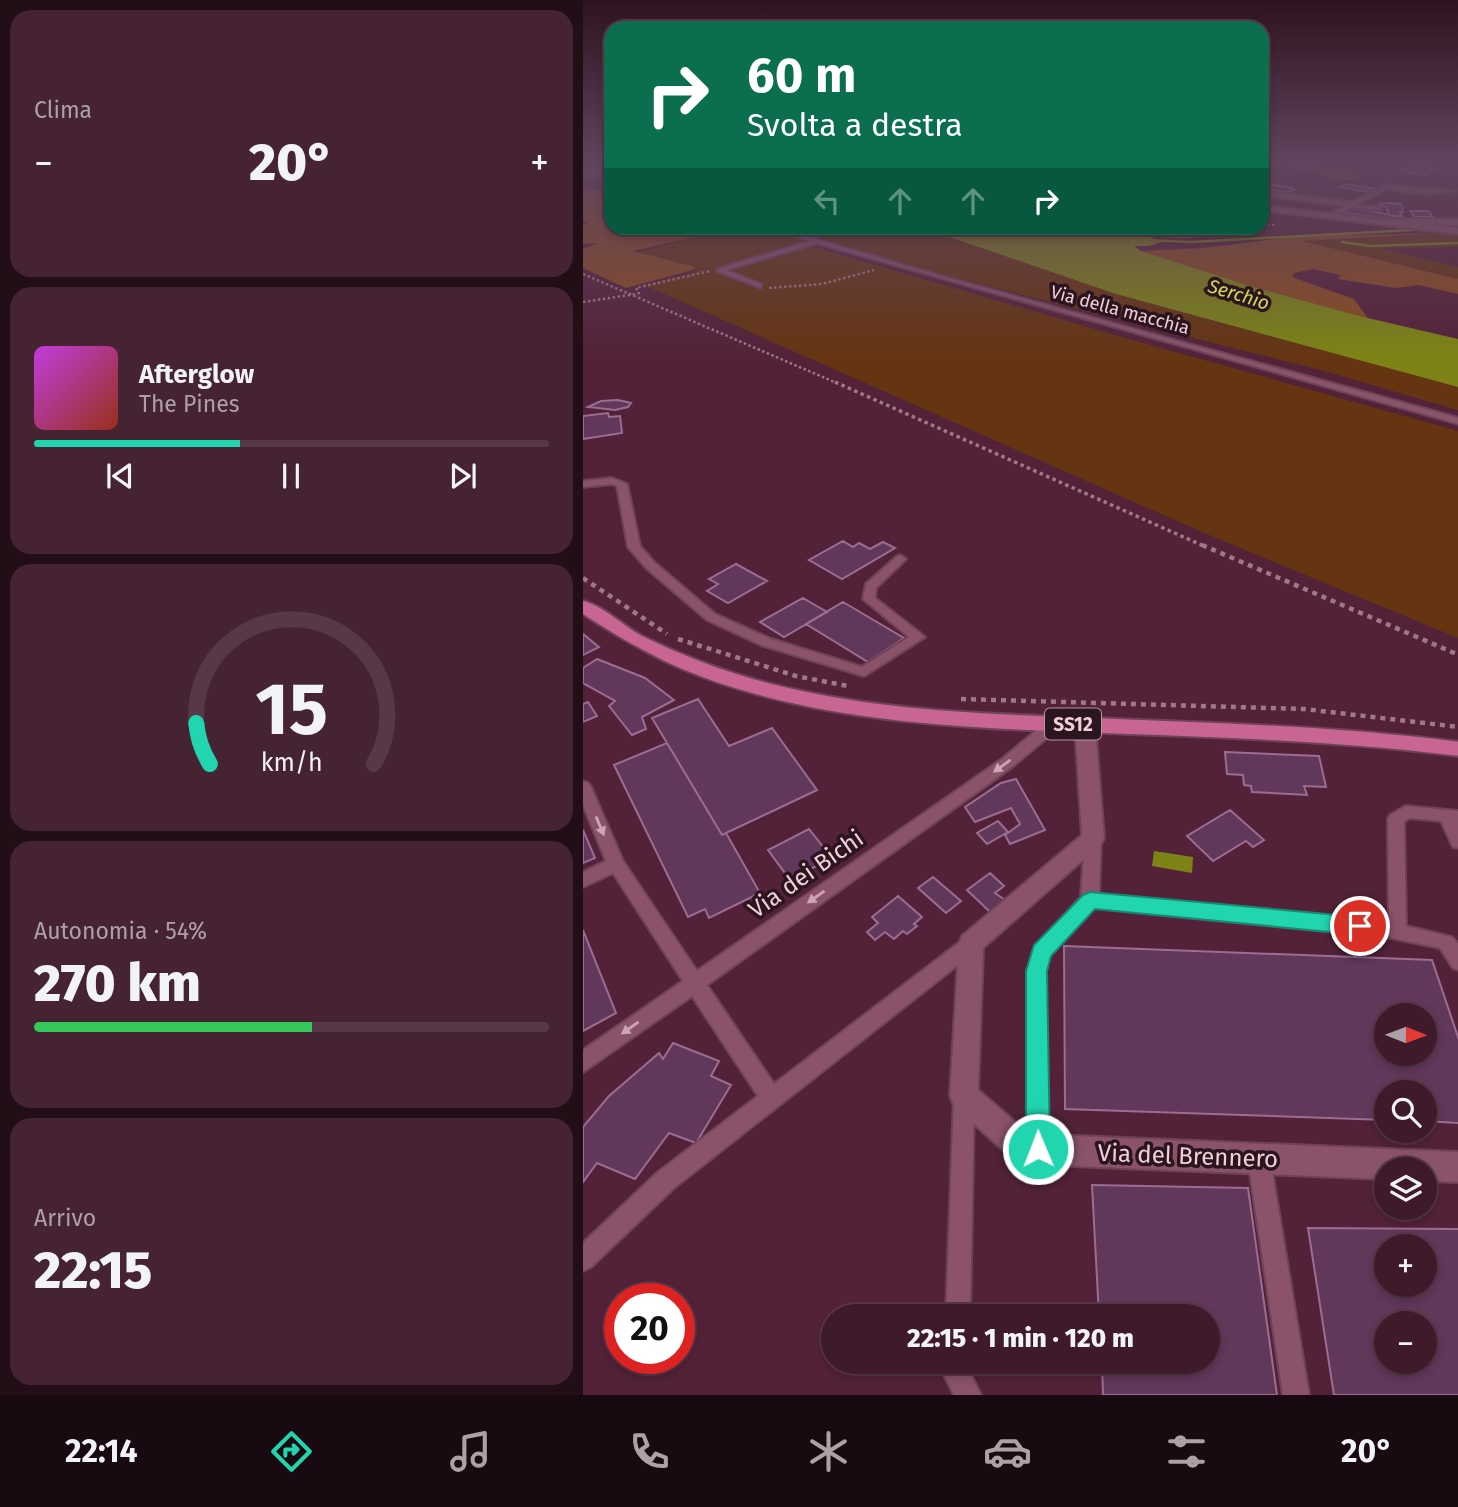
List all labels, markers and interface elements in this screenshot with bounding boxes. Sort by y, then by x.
text: 60 m [747,46,856,105]
icon: right [632,49,723,140]
text: Clima [34,96,92,124]
text: Svolta a destra [747,106,963,144]
text: 20° [249,131,334,194]
text: − [34,140,53,186]
text: + [530,140,549,186]
icon: left [808,182,846,220]
icon: ahead [881,182,919,220]
icon: ahead [954,182,992,220]
icon: right [1027,182,1065,220]
water label: Serchio [1204,274,1272,315]
street label: Via della macchia [1048,281,1192,339]
text: Afterglow [139,359,254,390]
text: The Pines [139,390,240,418]
icon: previous [101,457,139,495]
icon: pause [272,457,310,495]
icon: next [444,457,482,495]
text: 15 [255,666,328,753]
road number: SS12 [1045,708,1101,740]
text: km/h [261,747,322,777]
one-way arrow [993,759,1011,773]
one-way arrow [594,815,605,836]
street label: Via dei Bichi [743,824,869,924]
one-way arrow [807,890,825,904]
pin [1330,896,1390,956]
icon: arrive [1341,907,1379,945]
text: Autonomia · 54% [34,917,207,945]
text: 270 km [34,952,201,1015]
north arrow [1374,1003,1437,1066]
map controls [1374,1003,1437,1374]
one-way arrow [621,1021,639,1035]
button: search [1374,1080,1437,1143]
position arrow [1001,1112,1075,1186]
street label: Via del Brennero [1097,1139,1279,1173]
button: layers [1374,1157,1437,1220]
text: Arrivo [34,1204,96,1232]
button: + [1374,1234,1437,1297]
text: 22:15 [34,1239,152,1302]
speed limit sign: 20 [604,1283,695,1374]
button: − [1374,1311,1437,1374]
text: 22:15 · 1 min · 120 m [907,1323,1134,1354]
icon: directions [267,1427,316,1476]
icon: music [446,1427,495,1476]
icon: phone [625,1427,674,1476]
icon: climate [804,1427,853,1476]
icon: car [983,1427,1032,1476]
icon: filters [1162,1427,1211,1476]
text: 22:14 [65,1432,138,1470]
text: 20° [1341,1432,1393,1470]

